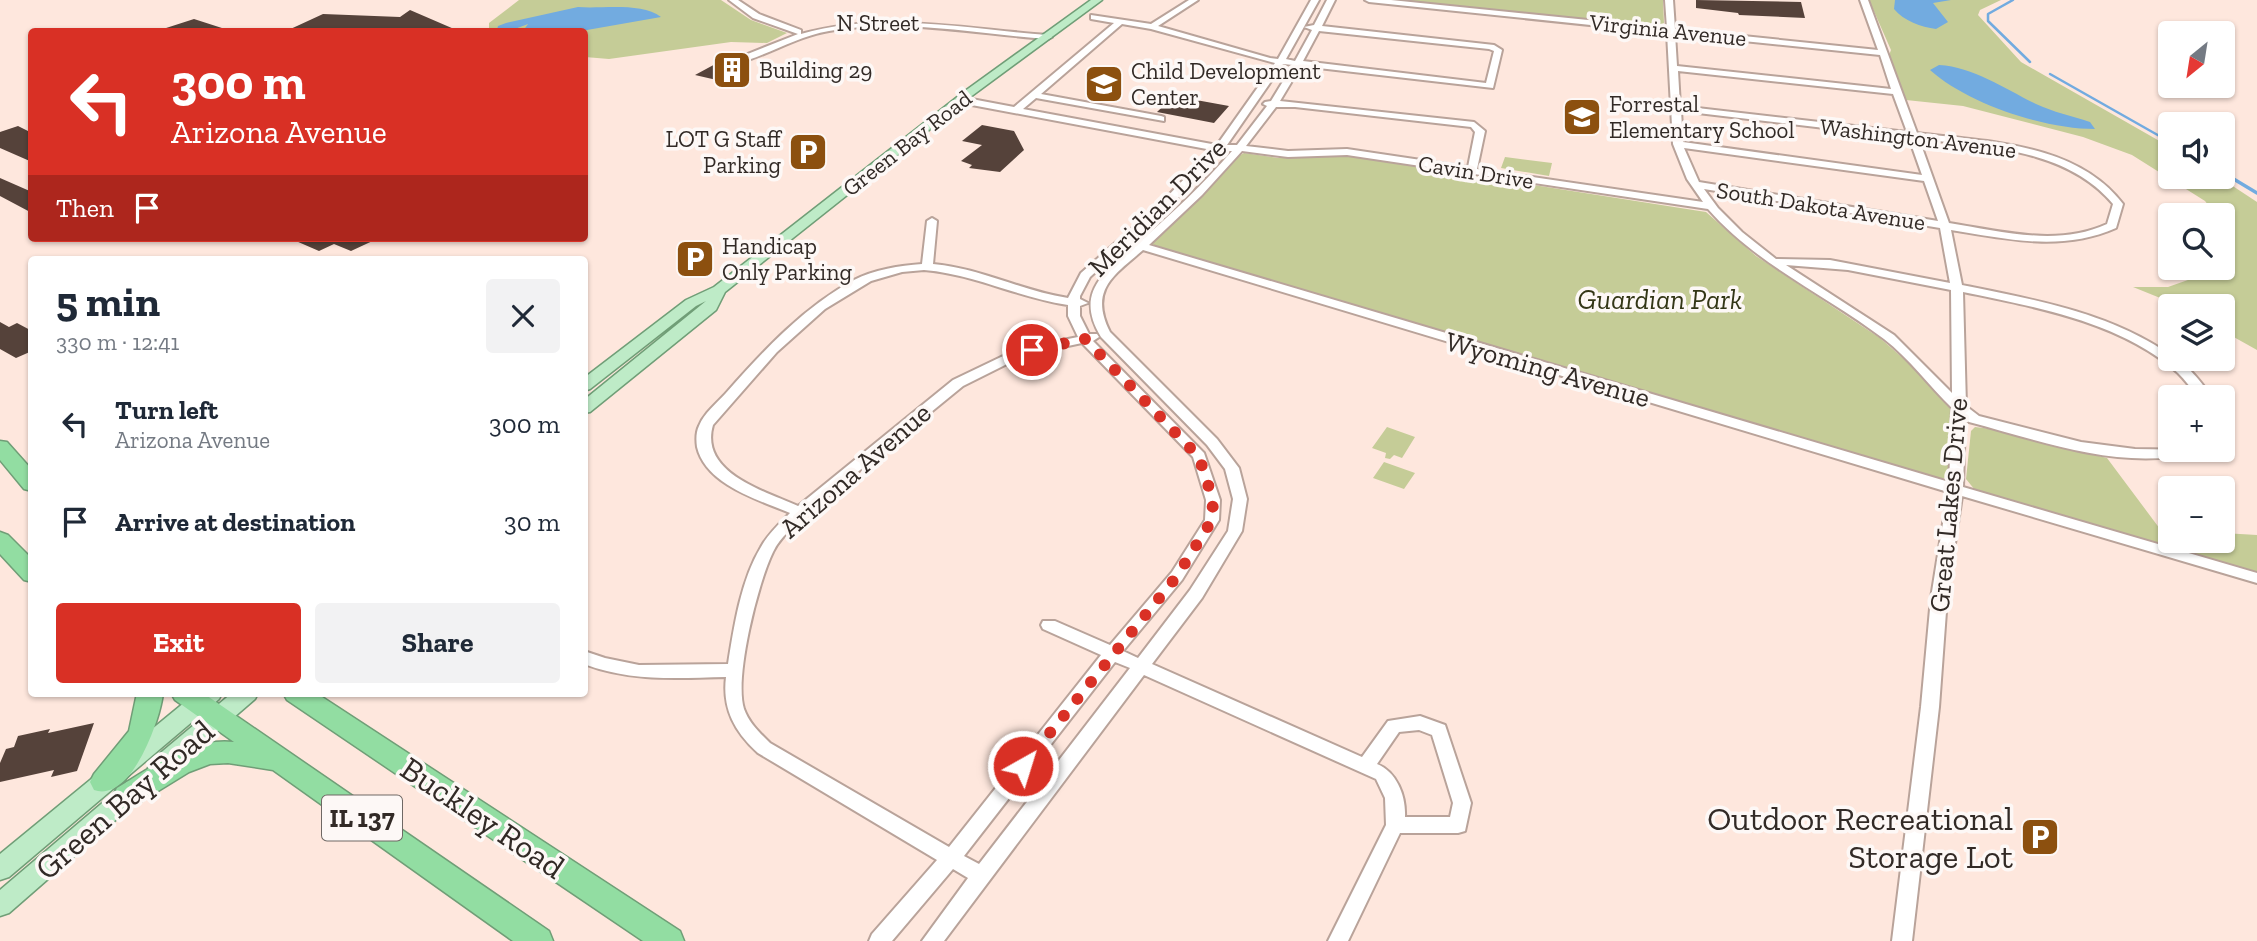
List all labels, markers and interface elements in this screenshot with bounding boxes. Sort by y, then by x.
street label: Virginia Avenue [1587,8,1748,52]
street label: N Street [837,9,920,37]
north arrow [2158,21,2235,98]
map controls [2158,21,2235,553]
building icon: Building 29 [711,49,753,91]
text: 300 m [171,53,306,112]
icon: left [56,56,147,147]
place label: Building 29 [759,56,872,84]
place label: Child Development Center [1131,57,1321,111]
school or university icon: Child Development Center [1083,63,1125,105]
street label: Green Bay Road [837,84,977,202]
place label: Forrestal Elementary School [1609,90,1795,144]
school or university icon: Forrestal Elementary School [1561,96,1603,138]
street label: Washington Avenue [1818,112,2018,164]
button: sound [2158,112,2235,189]
text: Arizona Avenue [171,113,387,151]
place label: LOT G Staff Parking [666,125,783,179]
parking icon: LOT G Staff Parking [787,131,829,173]
street label: Meridian Drive [1081,131,1233,283]
street label: Cavin Drive [1416,149,1536,195]
street label: South Dakota Avenue [1715,176,1927,236]
icon: arrive [128,189,166,227]
text: Then [56,192,114,224]
button: search [2158,203,2235,280]
place label: Handicap Only Parking [722,232,852,286]
parking icon: Handicap Only Parking [674,238,716,280]
text: 5 min [56,276,160,327]
button: close [486,279,560,353]
park label: Guardian Park [1578,283,1742,316]
button: layers [2158,294,2235,371]
pin [1002,320,1062,380]
street label: Wyoming Avenue [1442,325,1654,414]
text: 330 m · 12:41 [56,328,179,356]
icon: arrive [1013,331,1051,369]
button: + [2158,385,2235,462]
text: Turn left [115,394,218,426]
street label: Arizona Avenue [773,396,937,545]
street label: Great Lakes Drive [1923,396,1974,614]
icon: left [56,405,94,443]
text: 300 m [489,408,560,440]
text: Arizona Avenue [115,426,270,454]
button: − [2158,476,2235,553]
icon: arrive [56,503,94,541]
text: Arrive at destination [115,506,355,538]
text: 30 m [504,506,560,538]
button: Exit [56,603,301,683]
button: Share [315,603,560,683]
street label: Green Bay Road [27,711,222,888]
position arrow [986,729,1060,803]
street label: Buckley Road [393,748,572,886]
road number: IL 137 [322,796,402,840]
place label: Outdoor Recreational Storage Lot [1707,799,2014,876]
parking icon: Outdoor Recreational Storage Lot [2019,816,2061,858]

